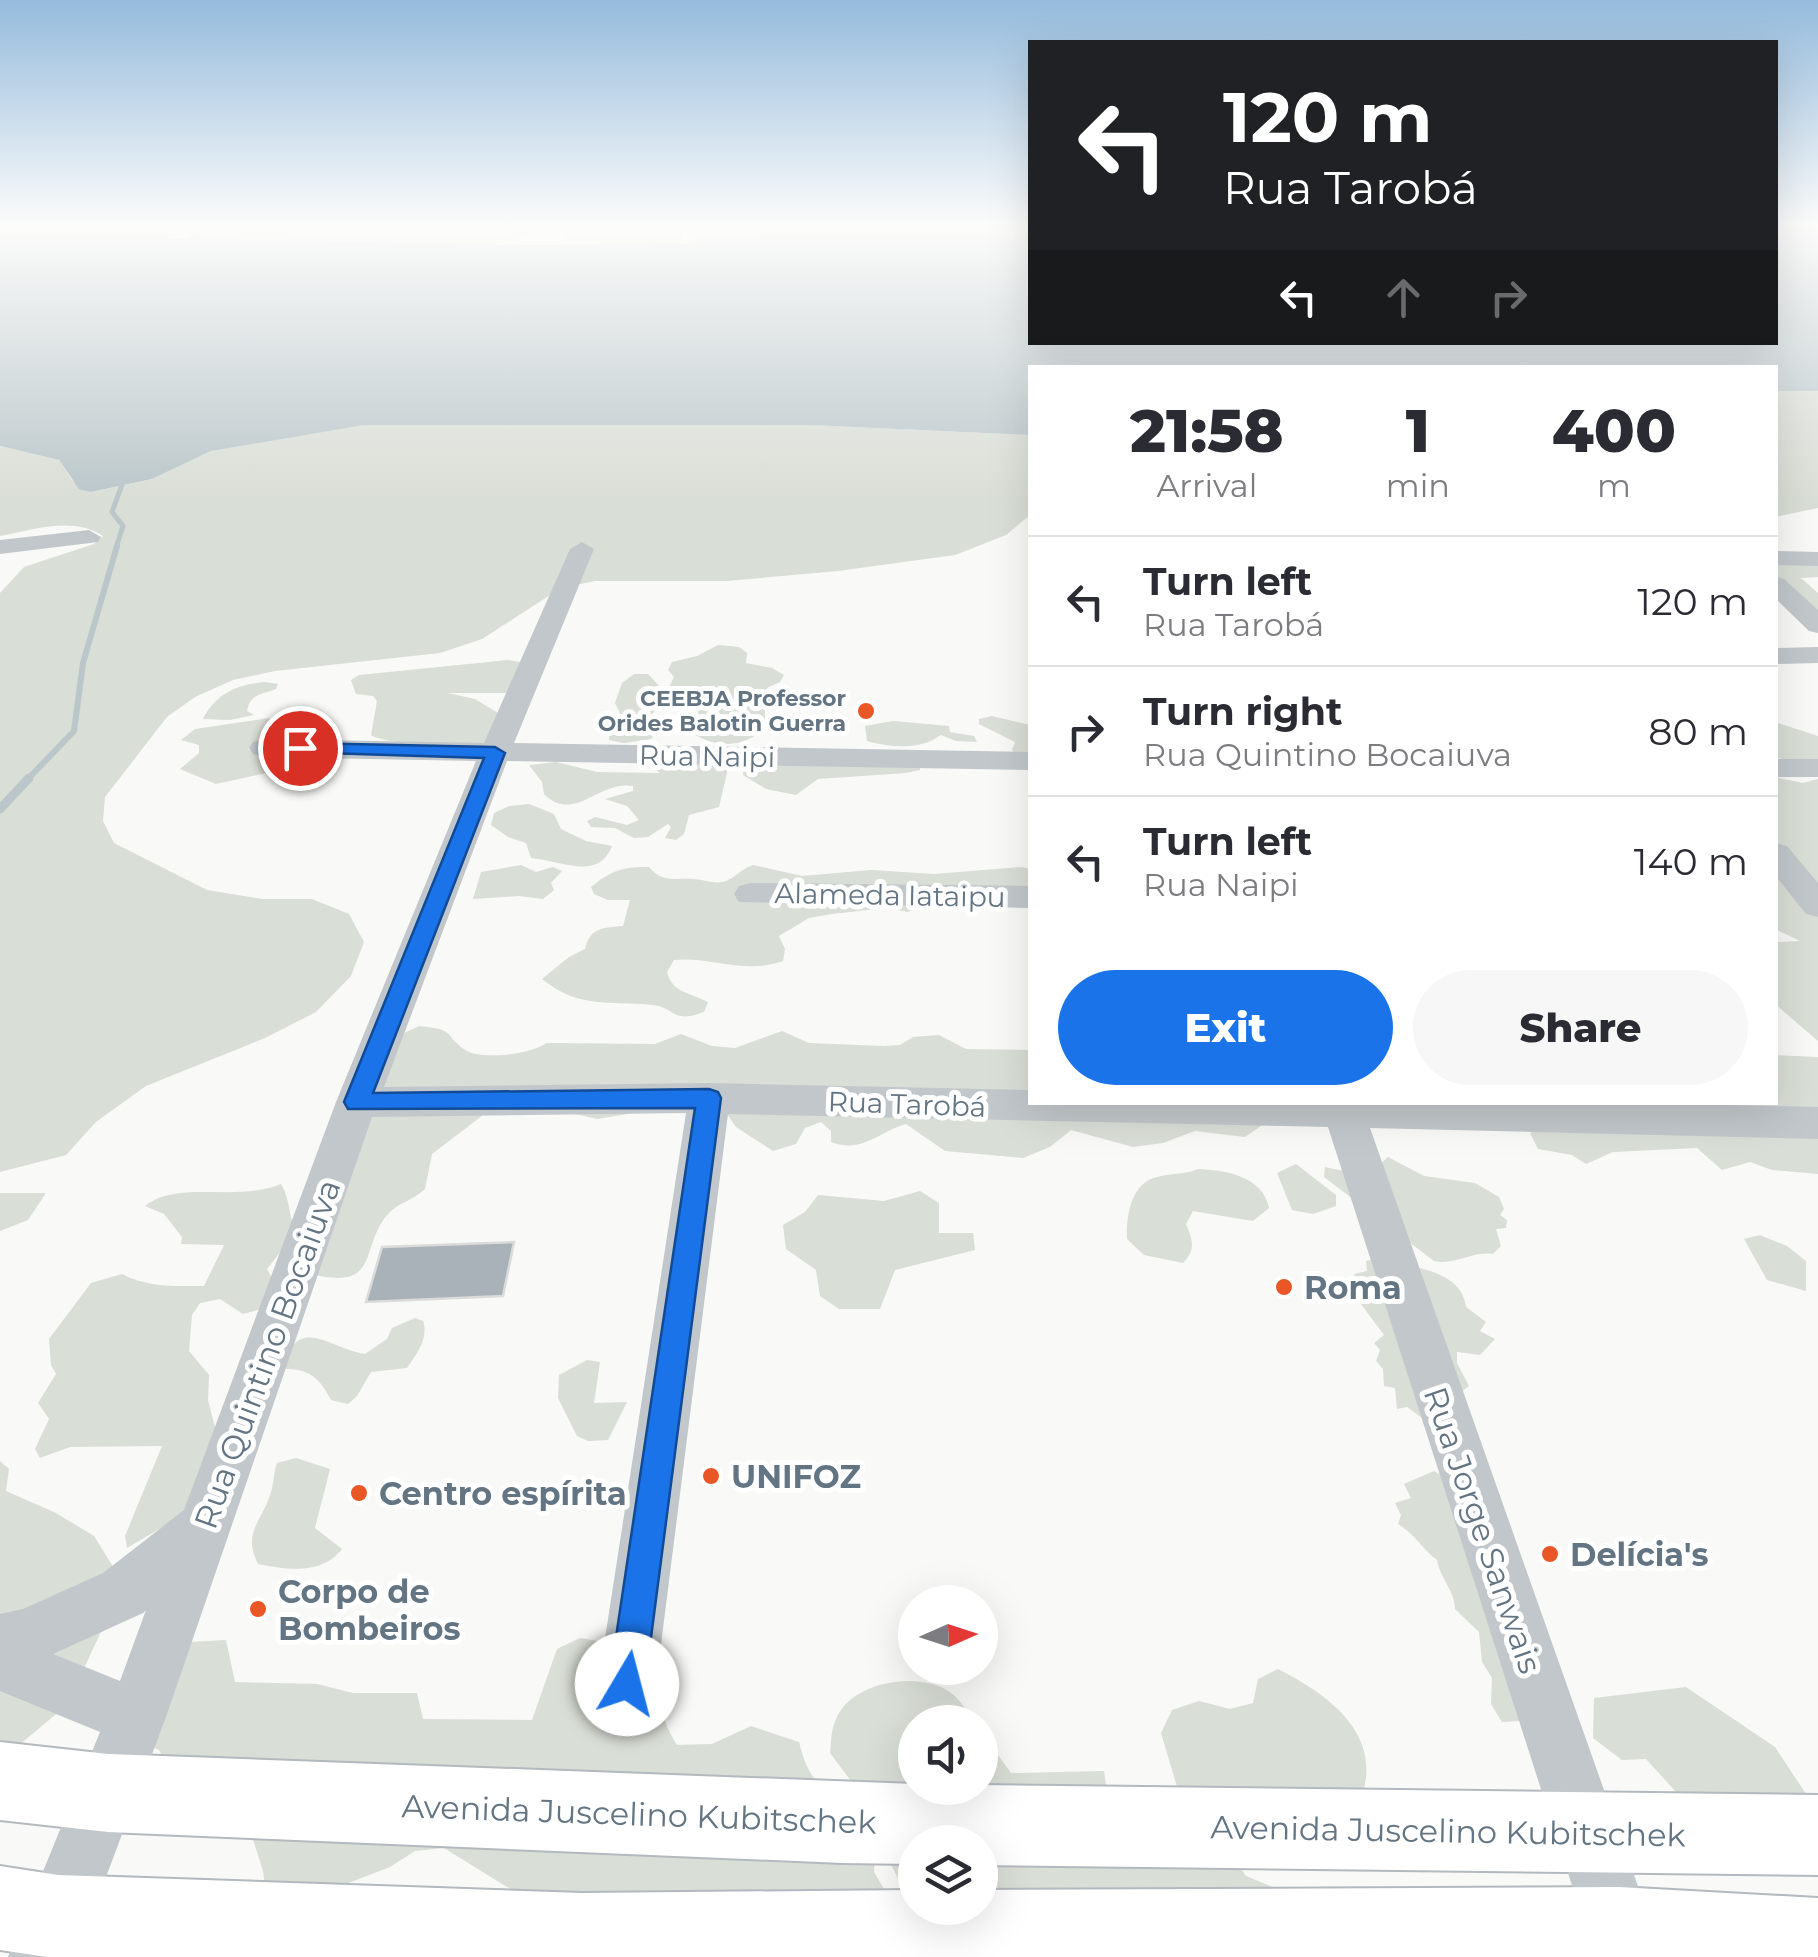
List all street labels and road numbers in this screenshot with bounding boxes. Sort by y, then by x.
street label: Rua Naipi [639,738,775,774]
street label: Alameda Iataipu [774,876,1006,914]
street label: Rua Tarobá [827,1084,987,1124]
street label: Rua Quintino Bocaiuva [186,1174,348,1534]
street label: Rua Jorge Sanwais [1416,1382,1550,1678]
street label: Avenida Juscelino Kubitschek [401,1786,877,1842]
street label: Avenida Juscelino Kubitschek [1210,1807,1686,1855]

